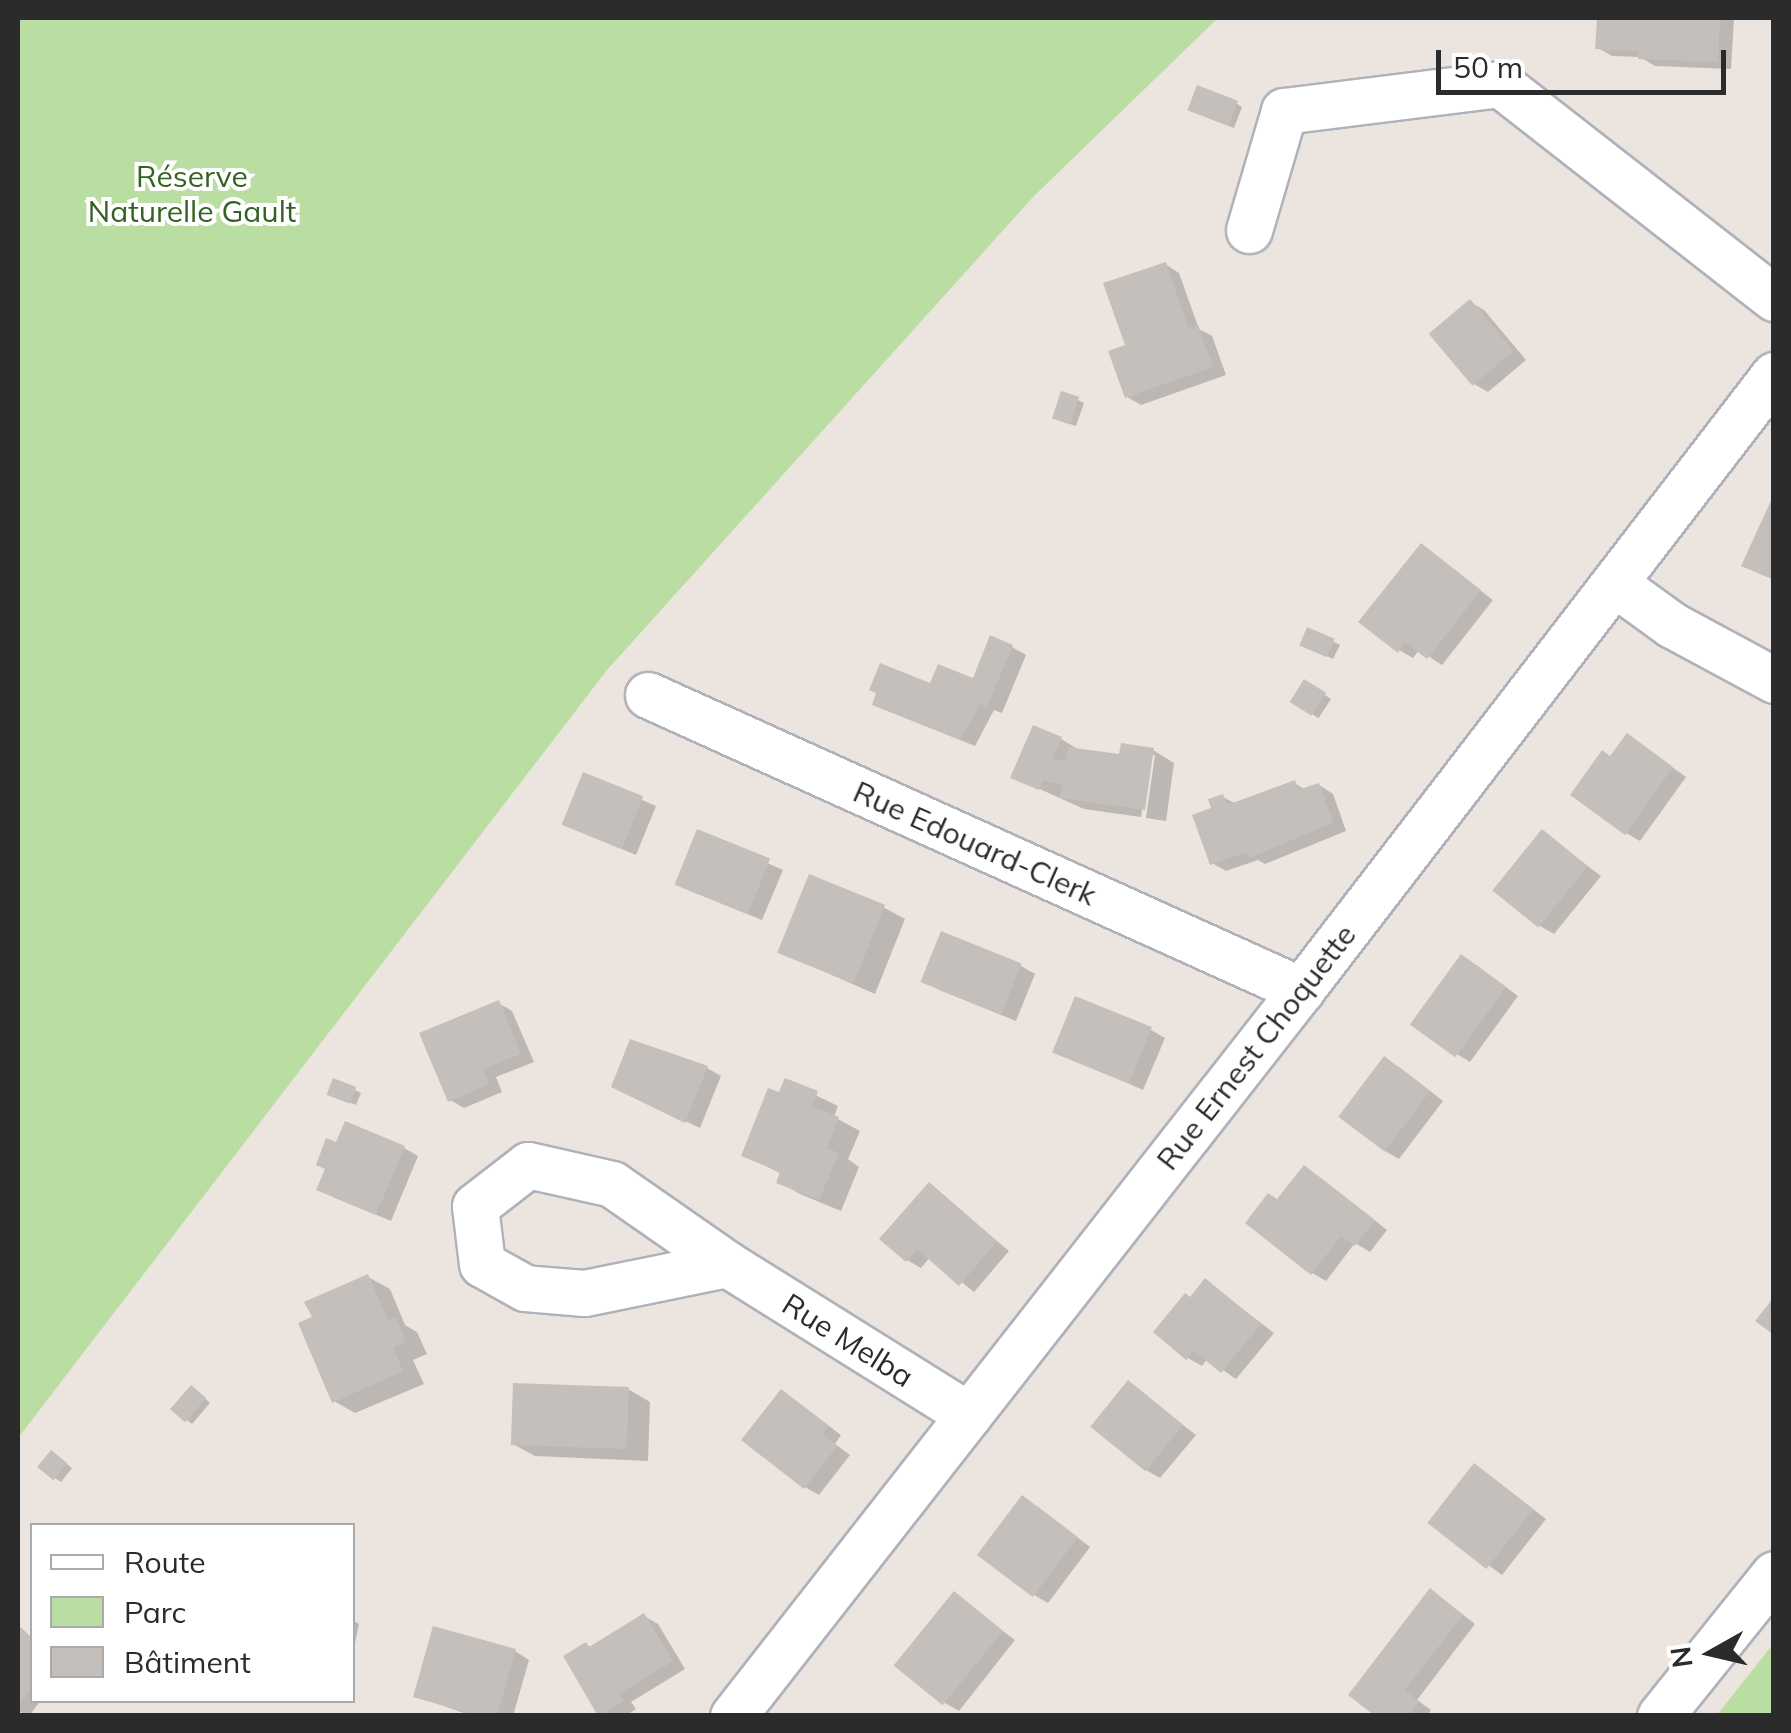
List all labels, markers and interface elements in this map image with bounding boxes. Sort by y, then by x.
scale bar [1441,30,1731,92]
text: 50 m [1453,48,1523,86]
park label: Réserve Naturelle Gault [88,158,296,228]
street label: Rue Edouard-Clerk [848,773,1102,913]
street label: Rue Ernest Choquette [1149,917,1363,1177]
street label: Rue Melba [776,1286,920,1394]
legend [30,1523,355,1703]
text: Route [124,1543,206,1581]
text: Parc [124,1593,186,1631]
north arrow [1661,1603,1761,1703]
text: Bâtiment [124,1643,251,1681]
text: N [1662,1644,1700,1670]

